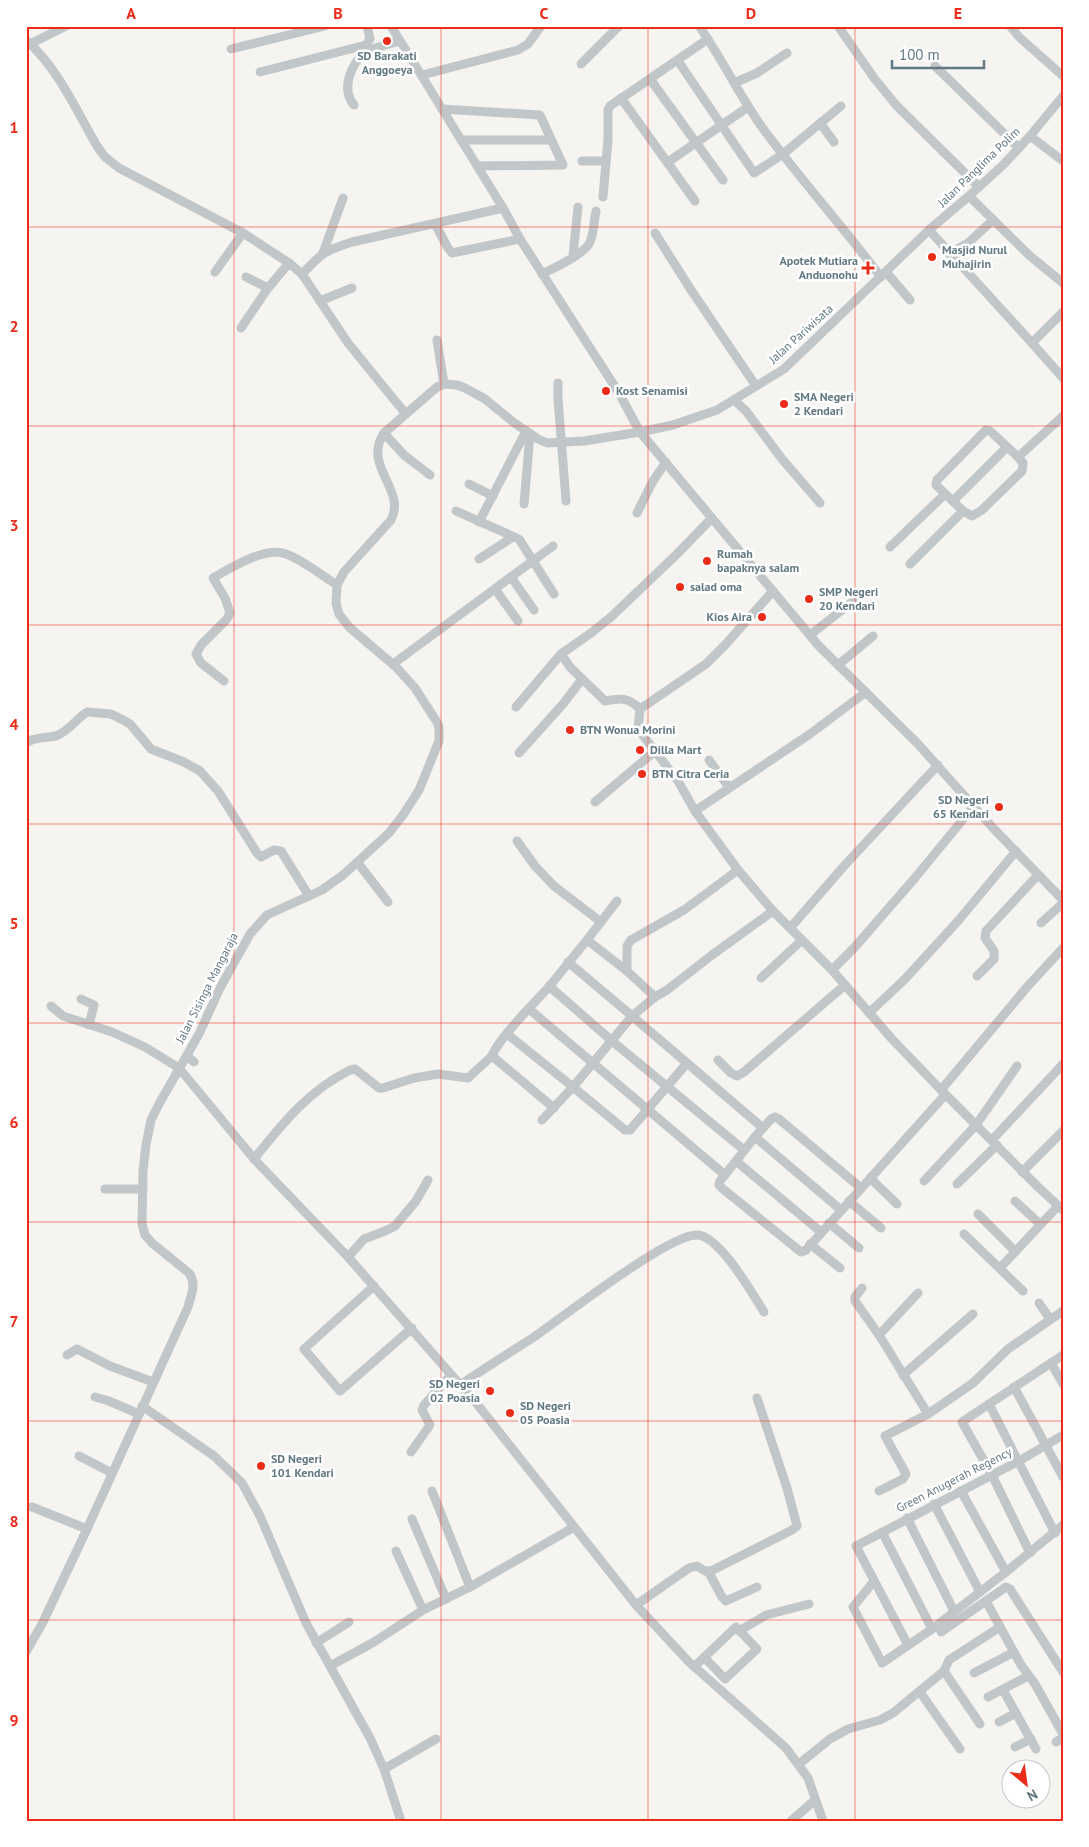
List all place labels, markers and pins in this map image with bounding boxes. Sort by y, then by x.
marker: SD Barakati Anggoeya [381,35,393,47]
place label: SD Barakati Anggoeya [357,48,417,77]
place label: Masjid Nurul Muhajirin [942,242,1008,271]
marker: Masjid Nurul Muhajirin [926,251,938,263]
place label: Apotek Mutiara Anduonohu [779,253,858,282]
marker: Apotek Mutiara Anduonohu [862,262,874,274]
place label: Kost Senamisi [616,383,688,398]
marker: Kost Senamisi [600,385,612,397]
place label: SMA Negeri 2 Kendari [794,389,854,418]
marker: SMA Negeri 2 Kendari [778,398,790,410]
place label: Rumah bapaknya salam [717,546,799,575]
marker: Rumah bapaknya salam [701,555,713,567]
place label: salad oma [690,579,742,594]
marker: salad oma [674,581,686,593]
place label: SMP Negeri 20 Kendari [819,584,878,613]
marker: SMP Negeri 20 Kendari [803,593,815,605]
place label: Kios Aira [707,609,752,624]
marker: Kios Aira [756,611,768,623]
place label: BTN Wonua Morini [580,722,676,737]
marker: BTN Wonua Morini [564,724,576,736]
place label: Dilla Mart [650,742,702,757]
marker: Dilla Mart [634,744,646,756]
place label: BTN Citra Ceria [652,766,729,781]
marker: BTN Citra Ceria [636,768,648,780]
place label: SD Negeri 65 Kendari [933,792,989,821]
marker: SD Negeri 65 Kendari [993,801,1005,813]
place label: SD Negeri 02 Poasia [429,1376,480,1405]
marker: SD Negeri 02 Poasia [484,1385,496,1397]
place label: SD Negeri 05 Poasia [520,1398,571,1427]
marker: SD Negeri 05 Poasia [504,1407,516,1419]
place label: SD Negeri 101 Kendari [271,1451,334,1480]
marker: SD Negeri 101 Kendari [255,1460,267,1472]

